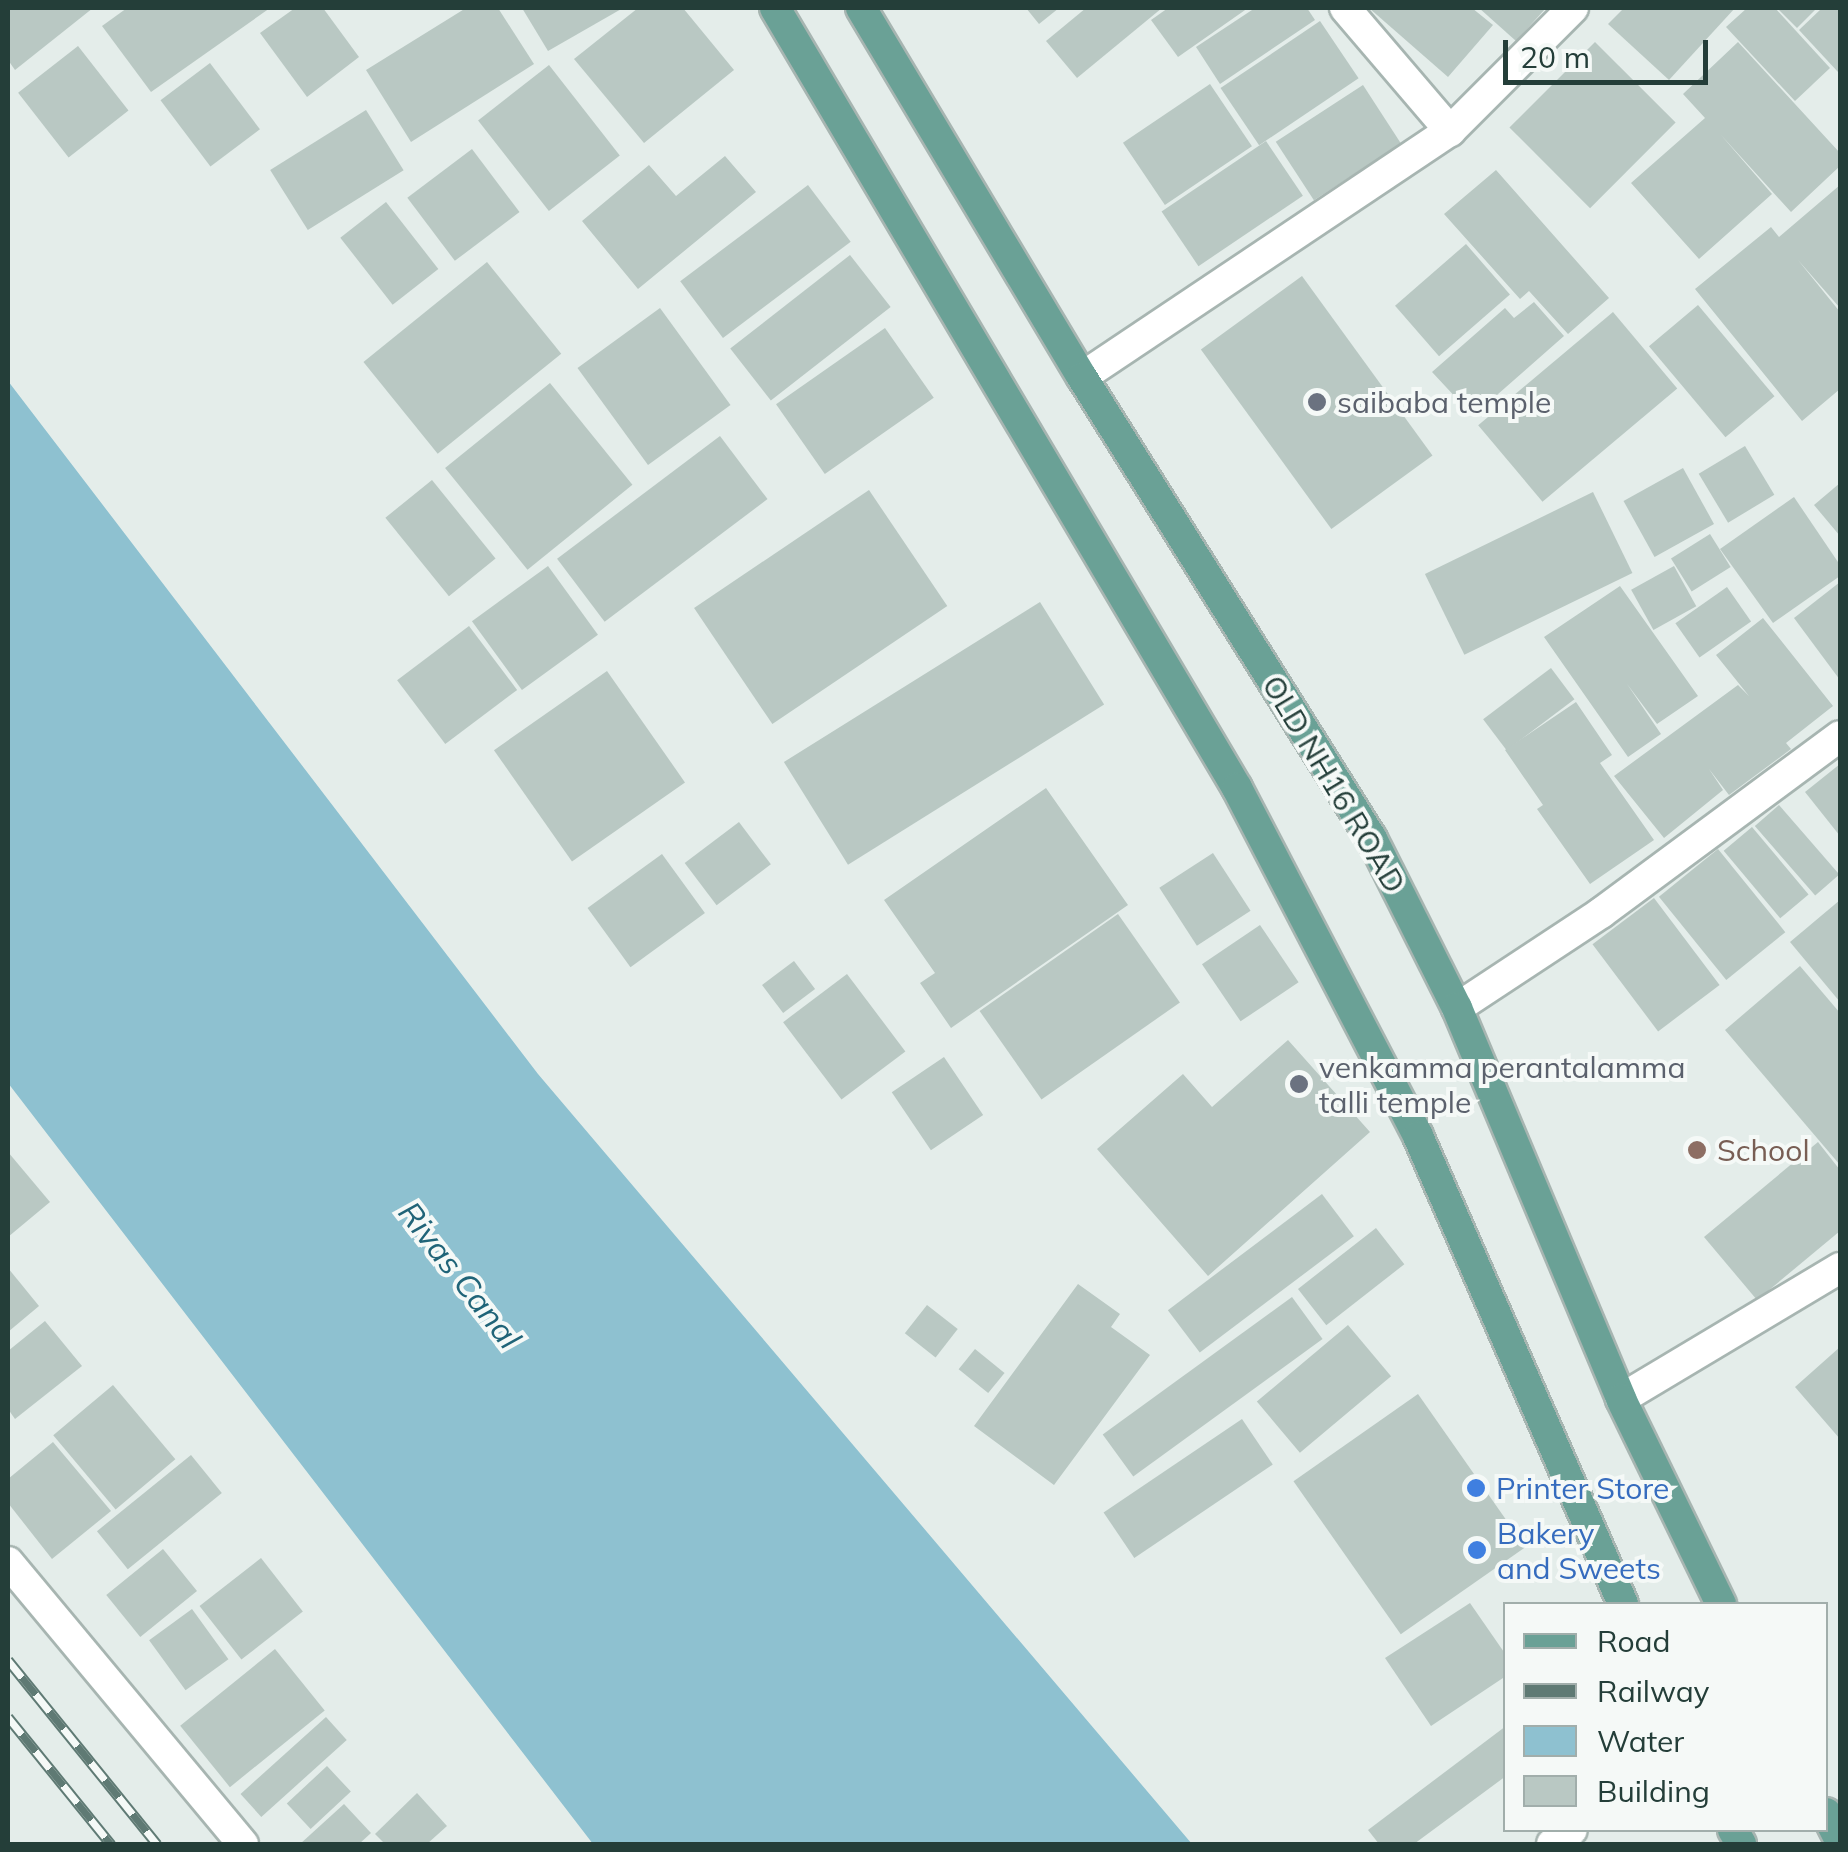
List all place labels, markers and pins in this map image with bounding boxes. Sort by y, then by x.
place label: saibaba temple [1337,384,1551,420]
marker: saibaba temple [1306,391,1328,413]
place label: venkamma perantalamma talli temple [1319,1049,1685,1120]
marker: venkamma perantalamma talli temple [1288,1073,1310,1095]
place label: School [1717,1132,1810,1168]
marker: School [1686,1139,1708,1161]
place label: Printer Store [1496,1470,1669,1506]
marker: Printer Store [1465,1477,1487,1499]
place label: Bakery and Sweets [1497,1515,1661,1586]
marker: Bakery and Sweets [1466,1539,1488,1561]

